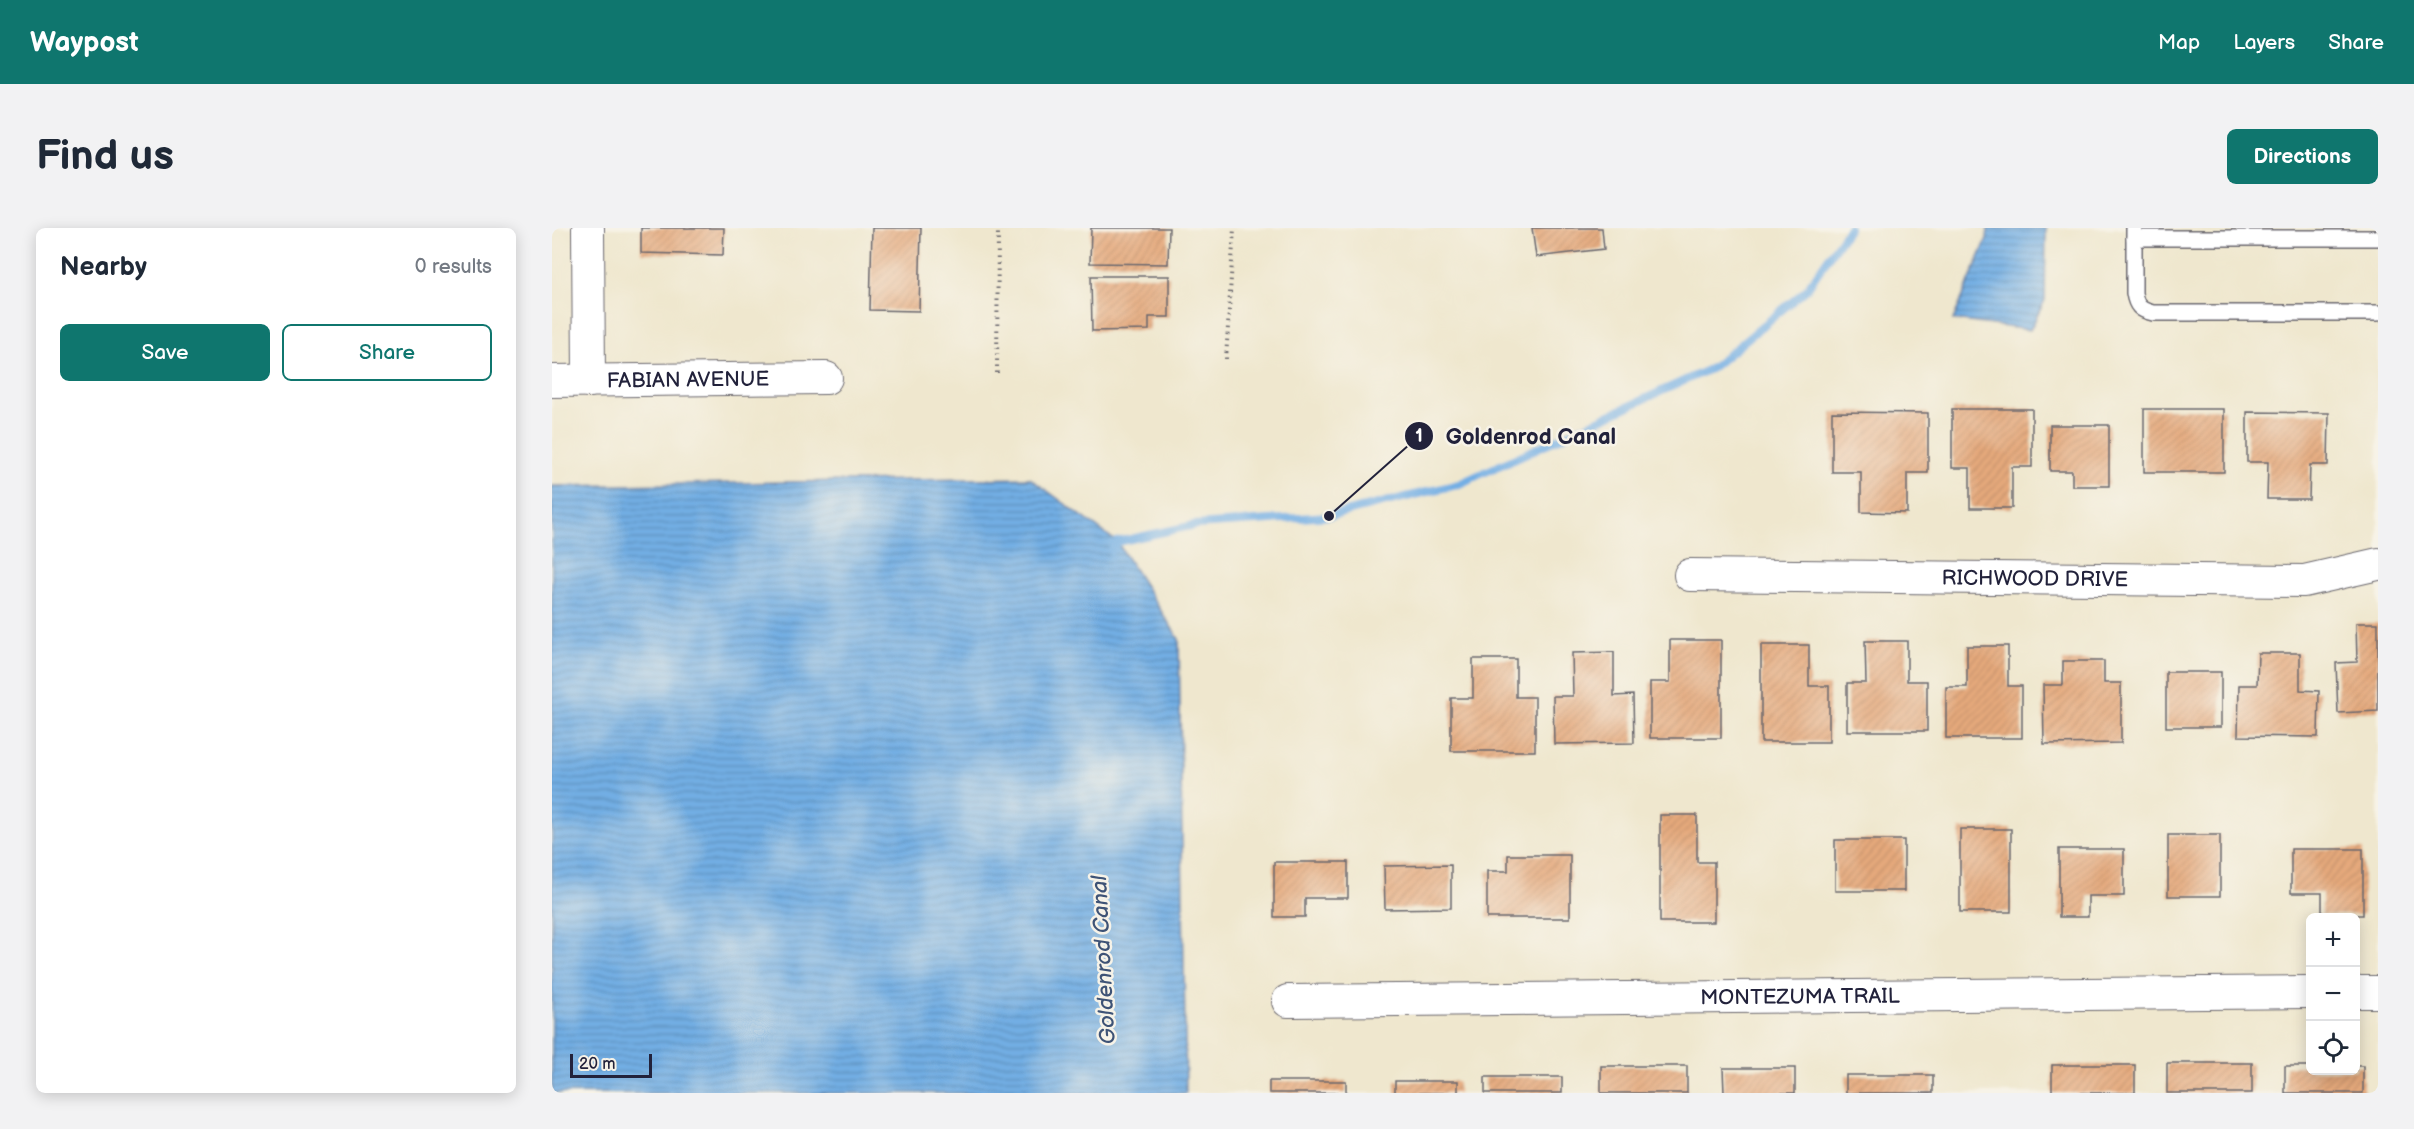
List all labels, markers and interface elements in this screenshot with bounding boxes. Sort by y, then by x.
text: Waypost [30,26,139,59]
text: Map [2158,30,2200,55]
text: Layers [2233,30,2295,55]
text: Share [2328,30,2384,55]
button: Directions [2227,129,2378,184]
text: Find us [36,131,174,182]
text: Nearby [60,252,147,283]
text: 0 results [415,255,492,279]
button: Save [60,324,270,381]
button: Share [282,324,492,381]
street label: FABIAN AVENUE [607,366,769,393]
callout: Goldenrod Canal [1404,416,1628,456]
text: Goldenrod Canal [1446,424,1616,451]
text: 1 [1415,426,1423,447]
street label: RICHWOOD DRIVE [1942,565,2128,592]
water label: Goldenrod Canal [1086,874,1122,1045]
map controls [2306,913,2360,1075]
button: + [2306,913,2360,967]
button: − [2306,967,2360,1021]
street label: MONTEZUMA TRAIL [1700,983,1900,1010]
button: locate [2306,1021,2360,1075]
scale bar [570,1051,652,1078]
text: 20 m [579,1055,615,1074]

